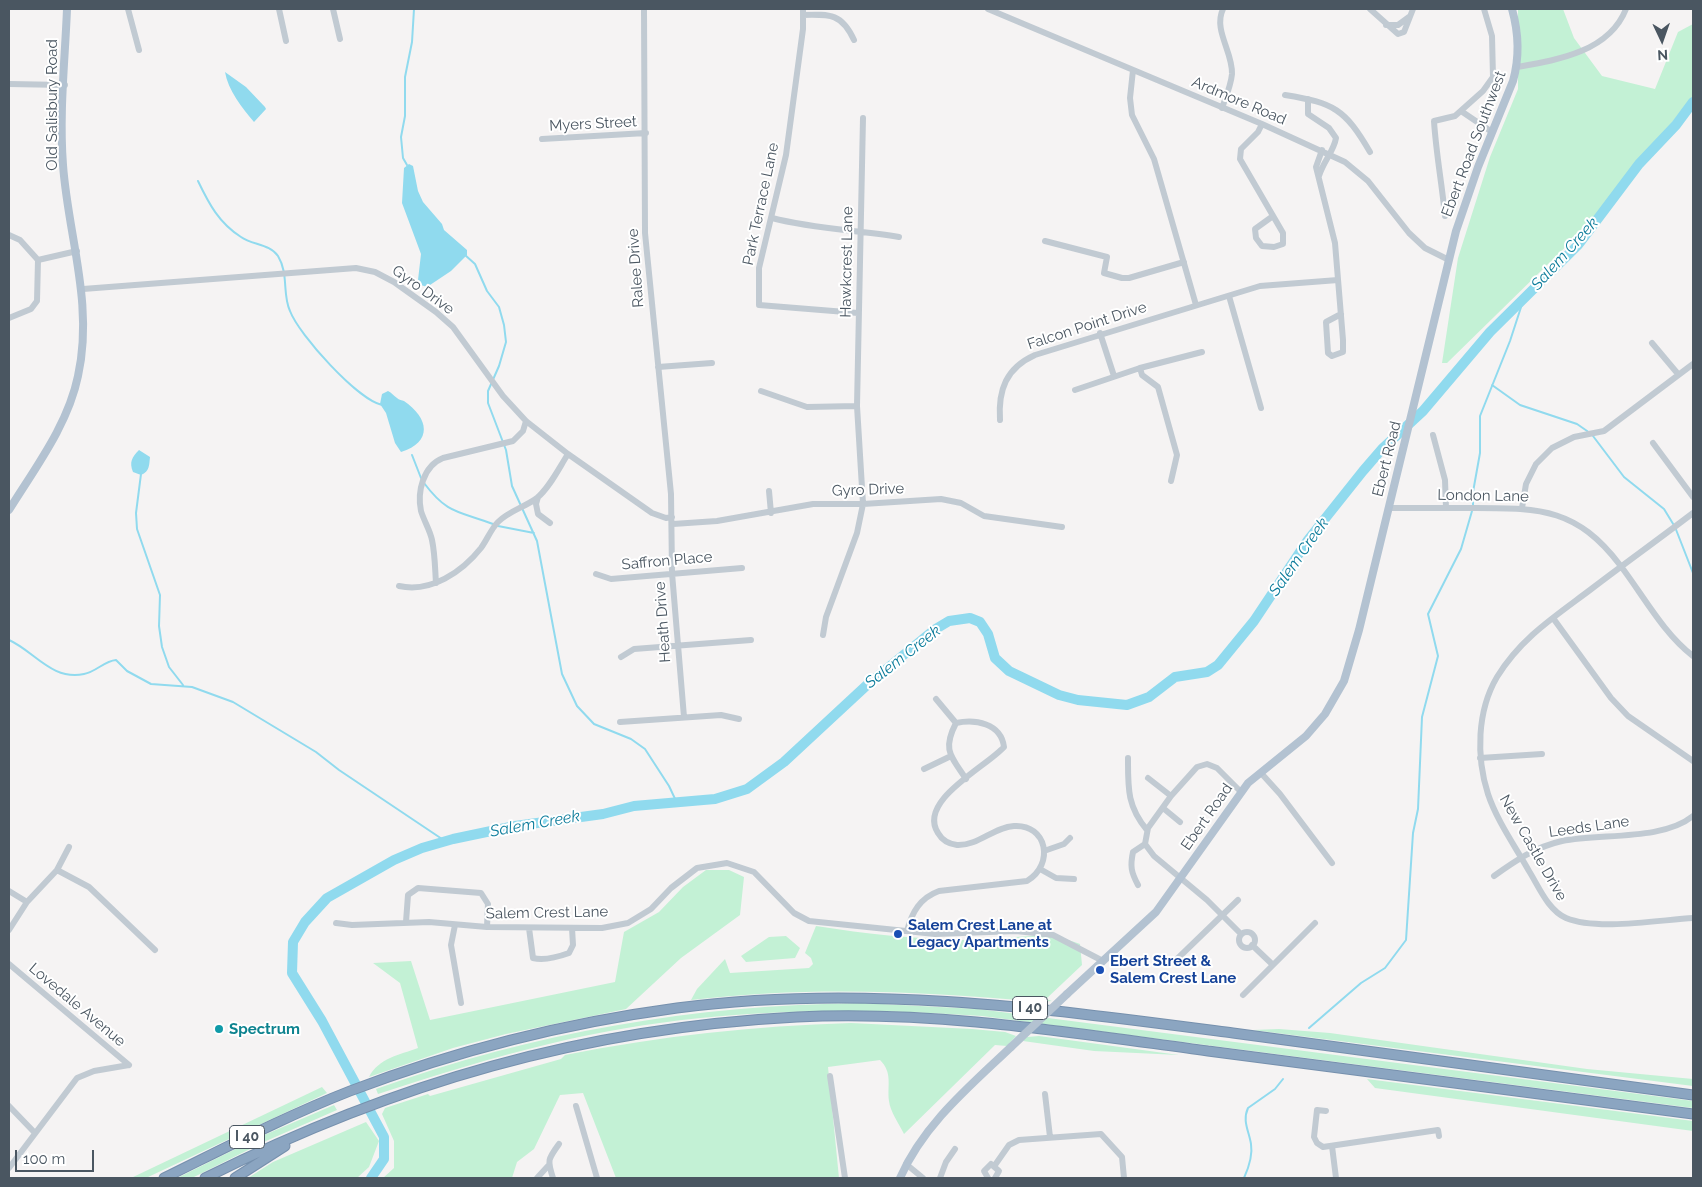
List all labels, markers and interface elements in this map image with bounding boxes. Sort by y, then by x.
north arrow [1637,15,1687,65]
street label: Old Salisbury Road [43,39,61,171]
text: N [1657,47,1669,63]
street label: Ebert Road Southwest [1438,69,1510,219]
street label: Ardmore Road [1189,73,1289,129]
street label: Myers Street [549,113,637,135]
street label: Park Terrace Lane [739,141,783,267]
street label: Hawkcrest Lane [837,206,857,318]
water label: Salem Creek [1527,214,1603,294]
street label: Ralee Drive [624,228,648,308]
street label: Gyro Drive [388,261,458,319]
street label: Falcon Point Drive [1025,298,1149,354]
street label: Ebert Road [1369,419,1405,499]
street label: Gyro Drive [832,480,904,500]
street label: London Lane [1437,486,1529,506]
water label: Salem Creek [1265,514,1333,600]
street label: Saffron Place [621,548,713,574]
street label: Heath Drive [651,581,675,663]
water label: Salem Creek [861,621,945,693]
street label: Ebert Road [1177,780,1237,854]
street label: New Castle Drive [1495,792,1571,904]
water label: Salem Creek [488,807,582,841]
street label: Leeds Lane [1548,812,1630,842]
street label: Salem Crest Lane [486,903,608,923]
place label: Salem Crest Lane at Legacy Apartments [908,916,1052,951]
marker: Salem Crest Lane at Legacy Apartments [892,928,904,940]
place label: Ebert Street & Salem Crest Lane [1110,952,1236,987]
street label: Lovedale Avenue [25,959,129,1051]
marker: Ebert Street & Salem Crest Lane [1094,964,1106,976]
road number: I 40 [1012,996,1048,1020]
place label: Spectrum [229,1020,300,1038]
marker: Spectrum [213,1023,225,1035]
road number: I 40 [230,1126,264,1148]
scale bar [18,1140,96,1172]
text: 100 m [23,1150,65,1168]

